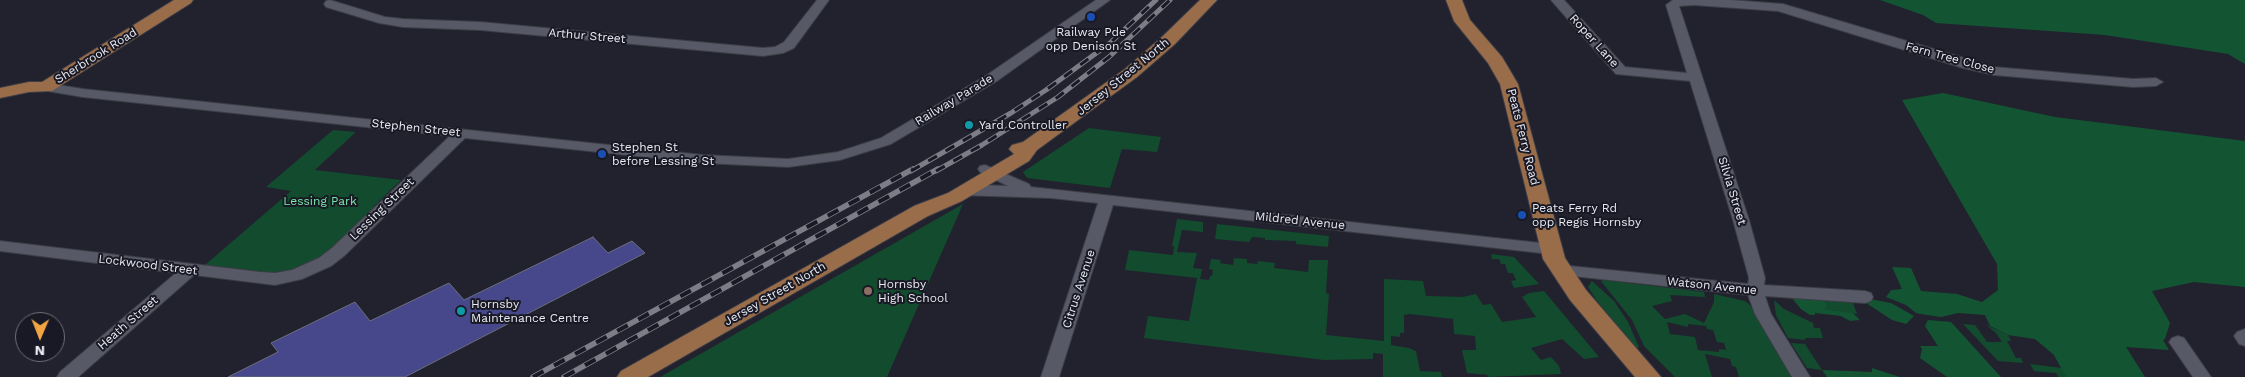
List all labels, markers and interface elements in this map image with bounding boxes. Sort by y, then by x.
marker: Railway Pde opp Denison St [1085,11,1097,23]
street label: Roper Lane [1566,11,1622,71]
street label: Sherbrook Road [52,25,140,87]
street label: Arthur Street [548,25,626,47]
place label: Railway Pde opp Denison St [1046,25,1136,53]
street label: Jersey Street North [1074,35,1172,119]
street label: Fern Tree Close [1904,39,1996,77]
street label: Railway Parade [913,71,995,129]
street label: Peats Ferry Road [1504,87,1542,187]
street label: Stephen Street [371,116,461,140]
place label: Yard Controller [979,118,1067,132]
marker: Yard Controller [963,119,975,131]
place label: Stephen St before Lessing St [612,140,714,168]
marker: Stephen St before Lessing St [596,148,608,160]
street label: Silvia Street [1715,155,1749,227]
street label: Lessing Street [347,175,417,243]
park label: Lessing Park [283,194,357,208]
place label: Peats Ferry Rd opp Regis Hornsby [1532,201,1641,229]
street label: Mildred Avenue [1254,209,1346,233]
marker: Peats Ferry Rd opp Regis Hornsby [1516,209,1528,221]
street label: Citrus Avenue [1060,248,1098,330]
street label: Lockwood Street [98,252,198,278]
street label: Jersey Street North [722,259,828,329]
street label: Watson Avenue [1666,274,1758,298]
place label: Hornsby High School [878,277,948,305]
marker: Hornsby High School [862,285,874,297]
street label: Heath Street [95,293,161,353]
place label: Hornsby Maintenance Centre [471,297,589,325]
marker: Hornsby Maintenance Centre [455,305,467,317]
north arrow [15,312,65,362]
text: N [34,343,45,359]

